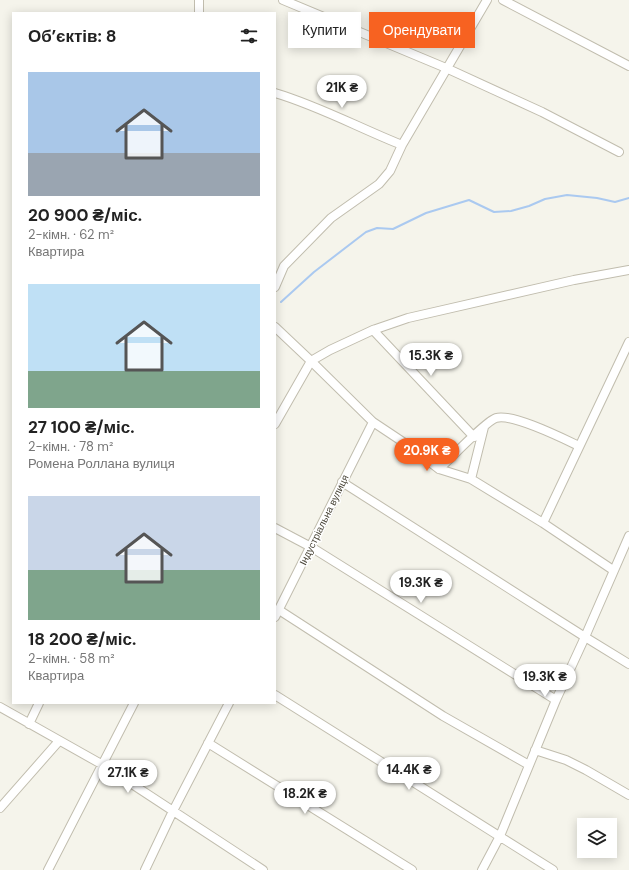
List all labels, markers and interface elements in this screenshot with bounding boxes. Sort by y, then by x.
chip: Купити [288,12,361,48]
chip: Орендувати [369,12,475,48]
text: Об’єктів: 8 [28,25,117,47]
icon: filters [238,25,260,47]
pin: 21K ₴ [314,75,370,109]
text: 21K ₴ [326,79,358,96]
icon: home [108,98,180,170]
text: 20 900 ₴/міс. [28,204,142,226]
text: 2-кімн. · 62 m² [28,226,114,243]
text: Квартира [28,243,84,260]
icon: home [108,310,180,382]
pin: 15.3K ₴ [394,343,468,377]
text: 15.3K ₴ [409,347,453,364]
text: 27 100 ₴/міс. [28,416,135,438]
text: 2-кімн. · 78 m² [28,438,113,455]
pin: 20.9K ₴ [390,438,464,472]
text: 20.9K ₴ [403,442,451,459]
text: Ромена Роллана вулиця [28,455,175,472]
street label: Індустріальна вулиця [296,473,352,567]
icon: home [108,522,180,594]
pin: 19.3K ₴ [384,570,458,604]
text: 19.3K ₴ [399,574,443,591]
text: 18 200 ₴/міс. [28,628,136,650]
text: 2-кімн. · 58 m² [28,650,114,667]
pin: 19.3K ₴ [508,664,582,698]
text: Квартира [28,667,84,684]
text: 19.3K ₴ [523,668,567,685]
pin: 14.4K ₴ [372,757,446,791]
pin: 27.1K ₴ [91,760,165,794]
text: 14.4K ₴ [386,761,432,778]
text: 27.1K ₴ [107,764,149,781]
pin: 18.2K ₴ [268,781,342,815]
text: 18.2K ₴ [283,785,327,802]
map controls [577,818,617,858]
button: layers [577,818,617,858]

